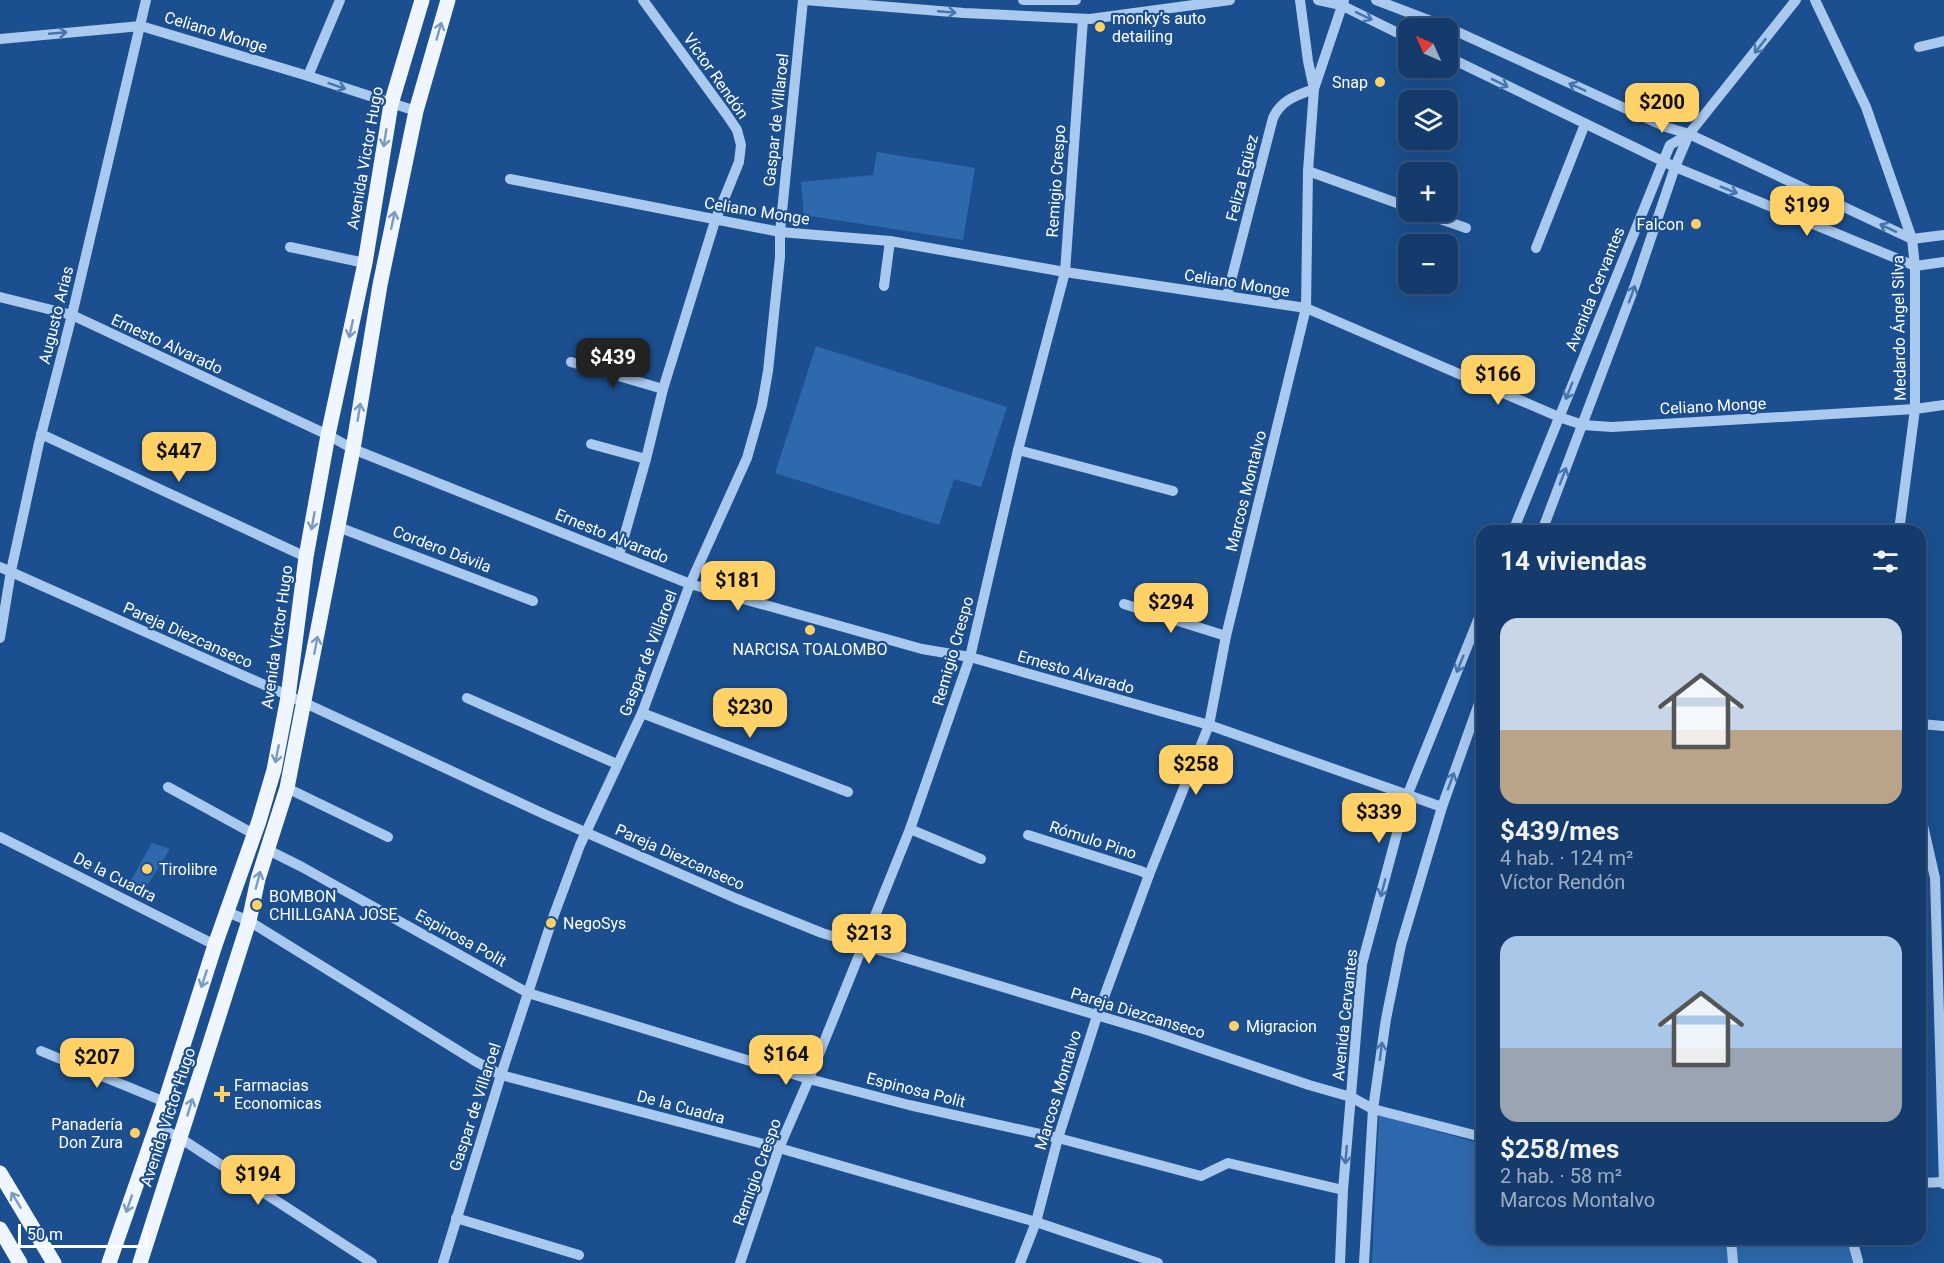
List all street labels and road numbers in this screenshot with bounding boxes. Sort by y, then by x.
street label: Celiano Monge [162,7,270,57]
street label: Víctor Rendón [679,29,753,123]
street label: Gaspar de Villaroel [760,52,792,188]
street label: Avenida Victor Hugo [343,85,387,231]
street label: Remigio Crespo [1043,124,1069,238]
street label: Feliza Egüez [1222,133,1262,223]
street label: Celiano Monge [703,193,811,229]
street label: Avenida Cervantes [1561,224,1629,354]
street label: Medardo Ángel Silva [1888,255,1910,401]
street label: Augusto Arias [35,264,77,366]
street label: Celiano Monge [1183,265,1291,301]
street label: Ernesto Alvarado [108,310,226,378]
street label: Celiano Monge [1659,394,1767,418]
street label: Marcos Montalvo [1222,428,1270,554]
street label: Ernesto Alvarado [552,505,672,567]
street label: Cordero Dávila [390,521,494,577]
street label: Avenida Victor Hugo [258,564,296,710]
street label: Gaspar de Villaroel [615,587,681,719]
street label: Remigio Crespo [928,594,978,708]
street label: Pareja Diezcanseco [120,598,256,672]
street label: Ernesto Alvarado [1015,646,1137,698]
street label: Rómulo Pino [1047,817,1139,863]
street label: Pareja Diezcanseco [612,820,748,894]
street label: De la Cuadra [70,848,160,906]
street label: Espinosa Polit [412,905,510,971]
street label: Avenida Cervantes [1329,948,1361,1082]
street label: Pareja Diezcanseco [1068,983,1208,1043]
street label: Marcos Montalvo [1031,1028,1085,1152]
street label: Gaspar de Villaroel [445,1040,505,1174]
street label: Avenida Victor Hugo [137,1045,199,1189]
street label: Espinosa Polit [865,1069,967,1111]
street label: De la Cuadra [635,1086,727,1128]
street label: Remigio Crespo [729,1116,785,1228]

